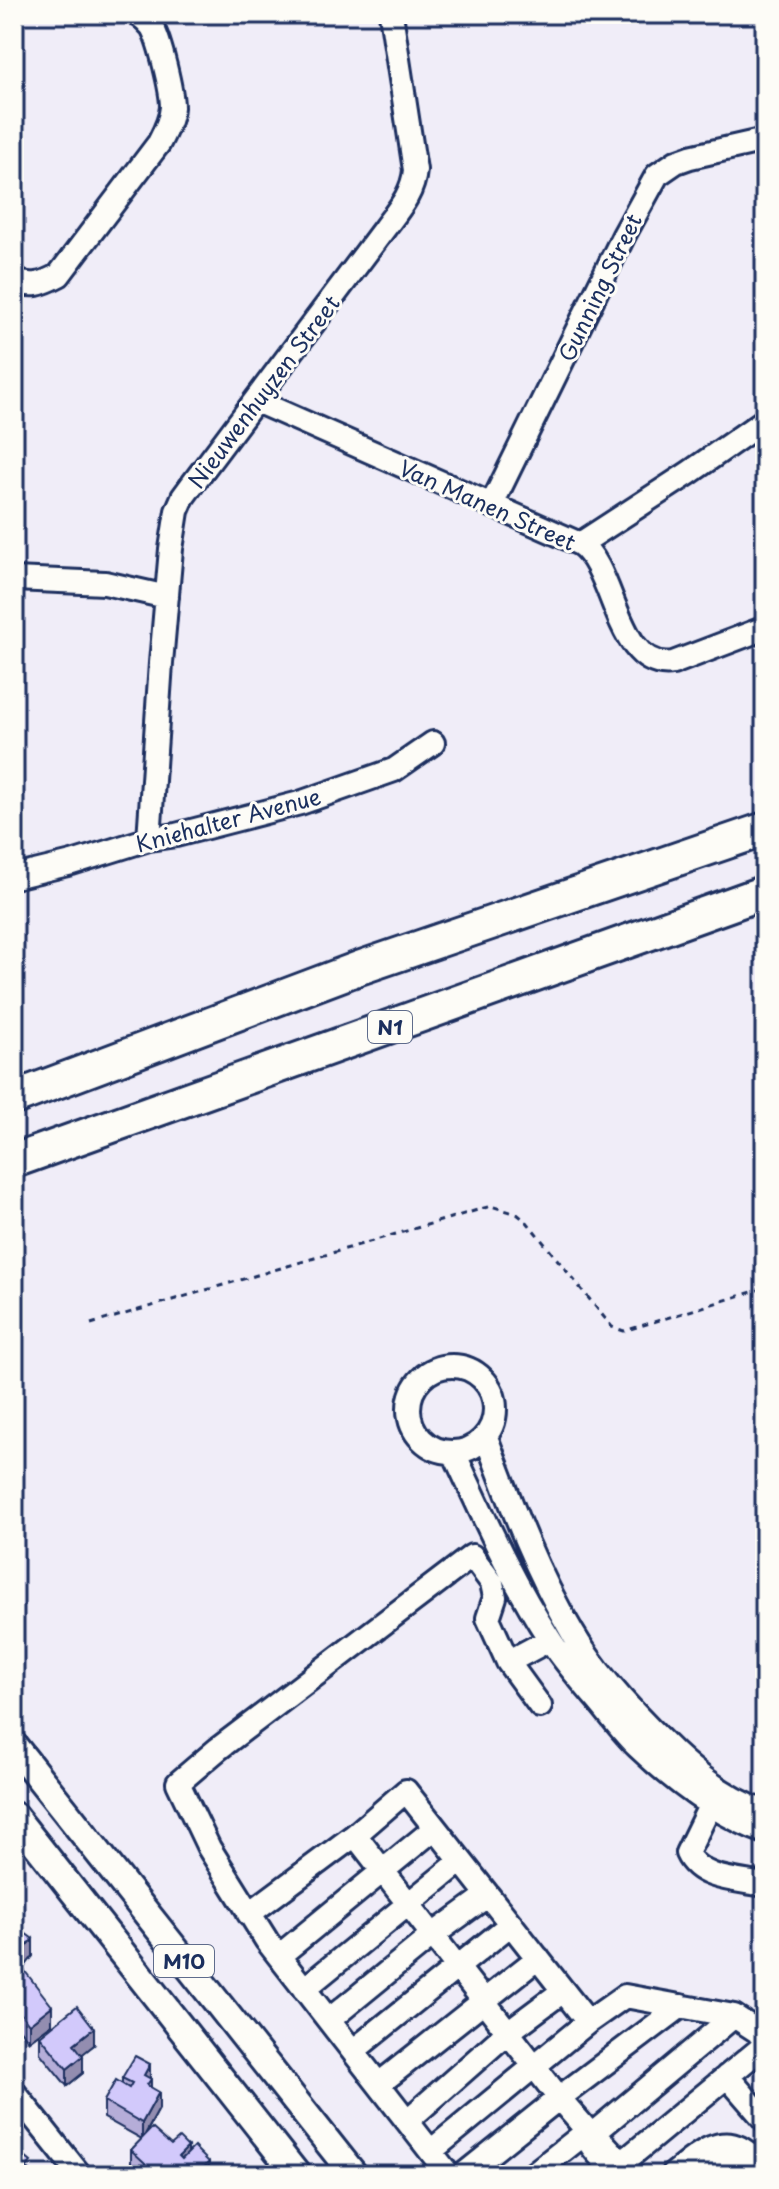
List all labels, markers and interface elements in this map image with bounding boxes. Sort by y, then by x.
street label: Gunning Street [549,207,649,367]
street label: Nieuwenhuyzen Street [179,287,347,494]
street label: Van Manen Street [394,450,582,558]
street label: Kniehalter Avenue [132,778,324,860]
road number: N1 [368,1011,412,1043]
road number: M10 [154,1945,214,1977]

